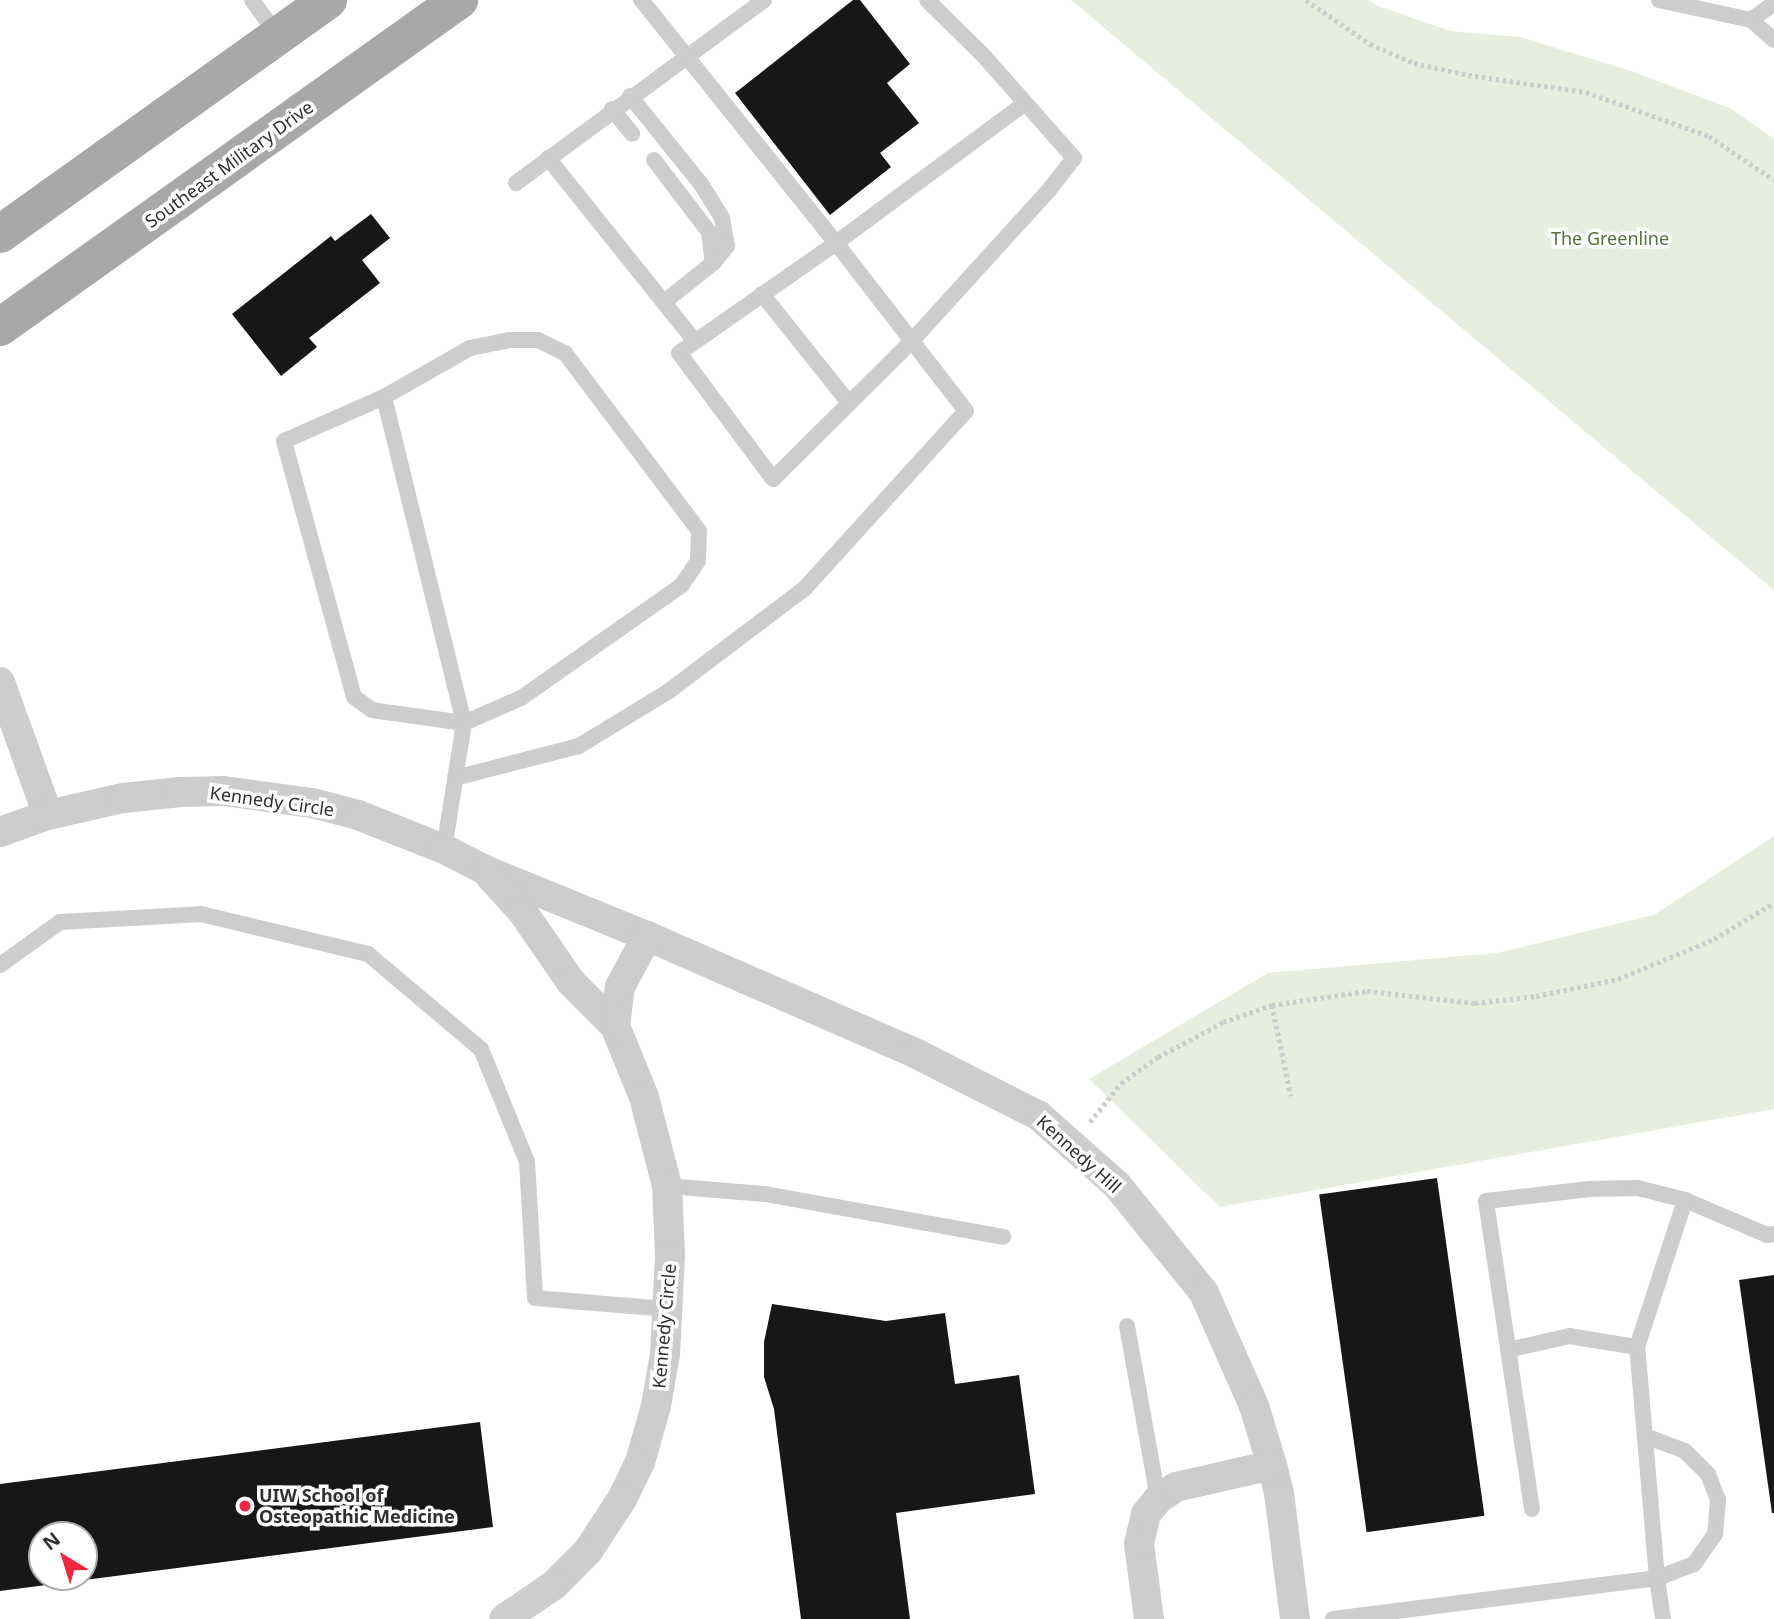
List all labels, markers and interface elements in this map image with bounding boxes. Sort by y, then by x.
street label: Southeast Military Drive [141,96,317,232]
park label: The Greenline [1551,227,1669,249]
street label: Kennedy Circle [209,782,335,820]
street label: Kennedy Hill [1032,1111,1126,1197]
street label: Kennedy Circle [648,1263,680,1389]
place label: UIW School of Osteopathic Medicine [259,1485,455,1528]
marker: UIW School of Osteopathic Medicine [237,1498,253,1514]
north arrow [28,1521,98,1591]
text: N [37,1526,65,1556]

